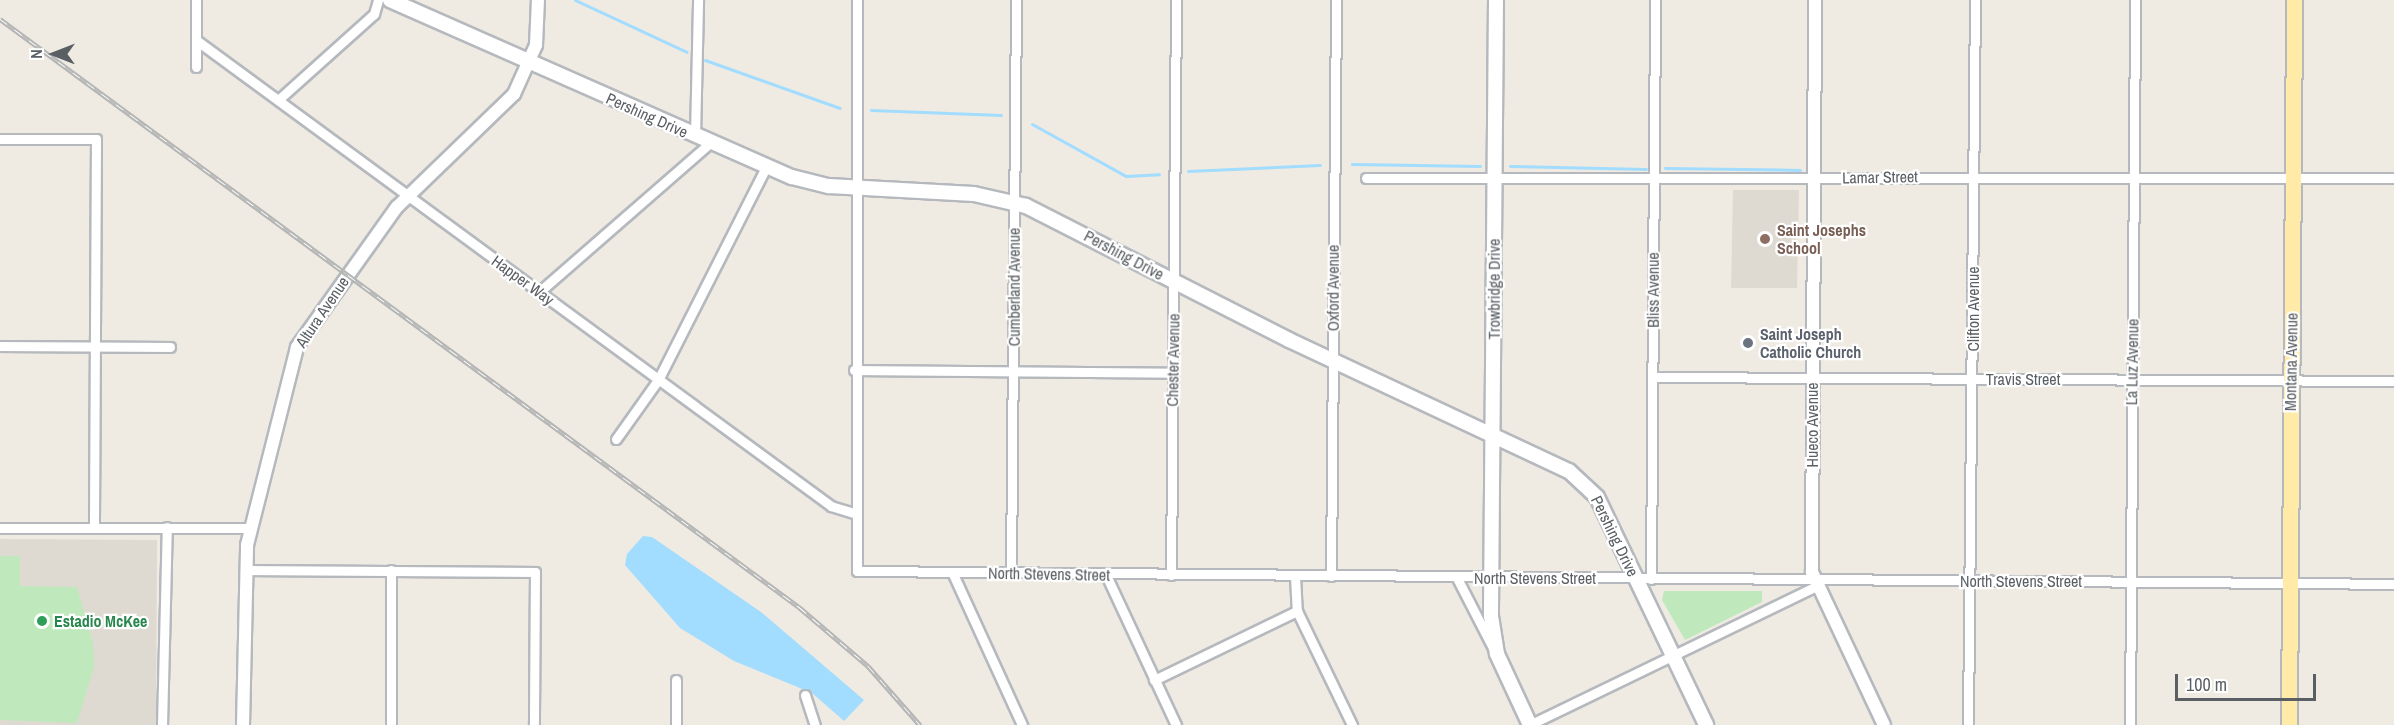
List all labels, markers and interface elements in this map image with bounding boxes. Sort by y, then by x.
north arrow [24,24,84,84]
text: N [25,49,47,59]
street label: Pershing Drive [603,88,691,142]
street label: Lamar Street [1842,167,1918,187]
place label: Saint Josephs School [1777,220,1866,258]
street label: Pershing Drive [1081,226,1167,284]
street label: Cumberland Avenue [1004,227,1024,347]
marker: Saint Josephs School [1758,232,1772,246]
street label: Trowbridge Drive [1484,239,1504,339]
street label: Oxford Avenue [1323,244,1343,332]
street label: Happer Way [488,251,558,309]
street label: Bliss Avenue [1643,252,1663,328]
street label: Clifton Avenue [1963,266,1983,352]
street label: Altura Avenue [291,273,353,351]
street label: Montana Avenue [2281,312,2301,412]
street label: Chester Avenue [1163,313,1183,407]
street label: La Luz Avenue [2122,318,2142,406]
place label: Saint Joseph Catholic Church [1760,324,1861,362]
marker: Saint Joseph Catholic Church [1741,336,1755,350]
street label: Travis Street [1986,369,2060,389]
street label: Hueco Avenue [1802,382,1822,468]
street label: Pershing Drive [1587,492,1643,580]
street label: North Stevens Street [988,563,1110,585]
street label: North Stevens Street [1474,568,1596,588]
street label: North Stevens Street [1960,571,2082,591]
place label: Estadio McKee [54,611,147,631]
marker: Estadio McKee [35,614,49,628]
scale bar [2178,662,2319,700]
text: 100 m [2186,672,2227,697]

